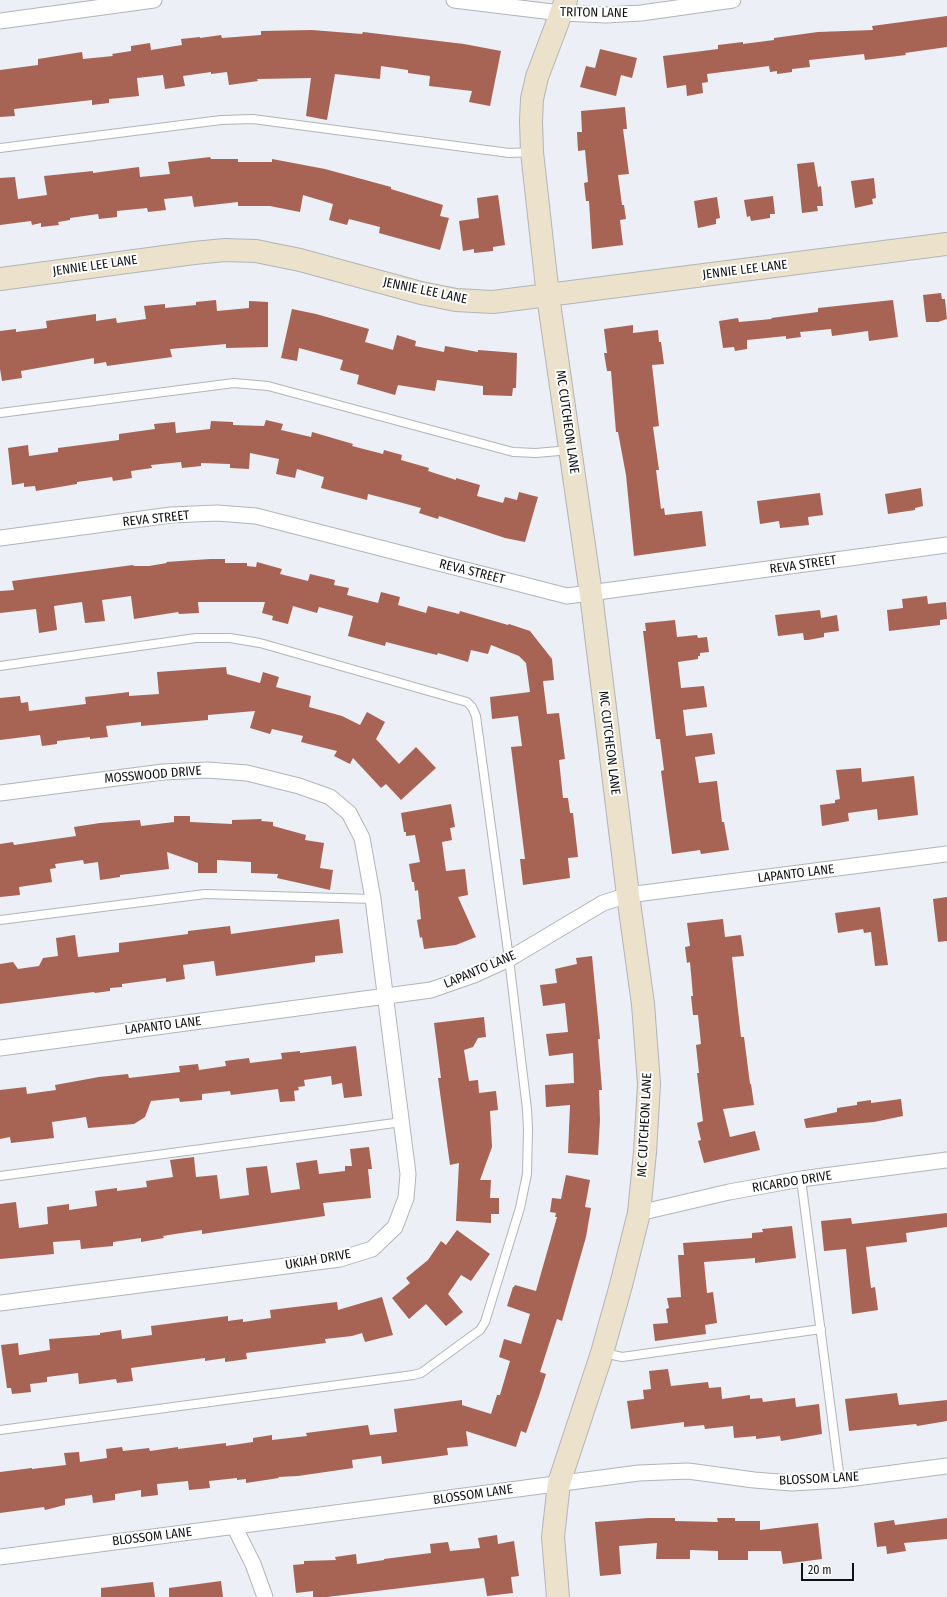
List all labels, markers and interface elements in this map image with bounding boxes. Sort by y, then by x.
street label: TRITON LANE [560,5,628,21]
street label: JENNIE LEE LANE [52,252,138,280]
street label: JENNIE LEE LANE [702,257,788,283]
street label: JENNIE LEE LANE [382,274,468,308]
street label: MC CUTCHEON LANE [552,369,582,475]
street label: REVA STREET [122,508,190,530]
street label: REVA STREET [769,553,837,577]
street label: REVA STREET [438,556,506,588]
street label: MC CUTCHEON LANE [595,690,623,796]
street label: MOSSWOOD DRIVE [104,763,202,787]
street label: LAPANTO LANE [757,862,835,886]
street label: LAPANTO LANE [442,948,518,992]
street label: LAPANTO LANE [124,1014,202,1038]
street label: MC CUTCHEON LANE [634,1072,656,1178]
street label: RICARDO DRIVE [751,1168,833,1196]
street label: UKIAH DRIVE [284,1247,352,1273]
street label: BLOSSOM LANE [779,1469,859,1489]
street label: BLOSSOM LANE [432,1482,514,1508]
street label: BLOSSOM LANE [111,1524,193,1550]
scale bar [803,1555,856,1581]
text: 20 m [808,1563,832,1577]

